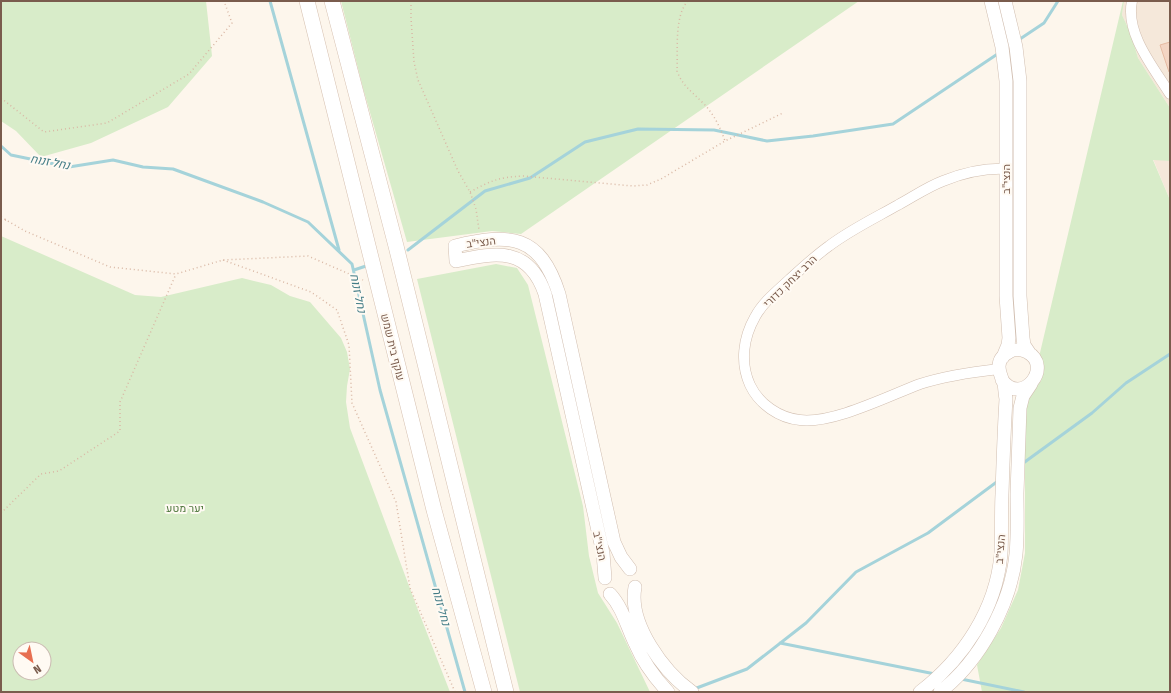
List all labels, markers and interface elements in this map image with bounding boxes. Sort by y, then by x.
water label: נחל זנוח [29,152,73,173]
street label: הנצי"ב [1000,164,1013,194]
street label: הנצי"ב [466,234,497,251]
street label: הרב יצחק כדורי [761,253,820,310]
water label: נחל זנוח [347,272,369,316]
street label: עוקף בית שמש [378,312,407,382]
park label: יער מטע [166,502,204,515]
street label: הנצי"ב [590,530,609,562]
street label: הנצי"ב [993,534,1008,564]
water label: נחל זנוח [429,585,454,629]
north arrow [12,641,52,681]
text: N [31,662,43,676]

